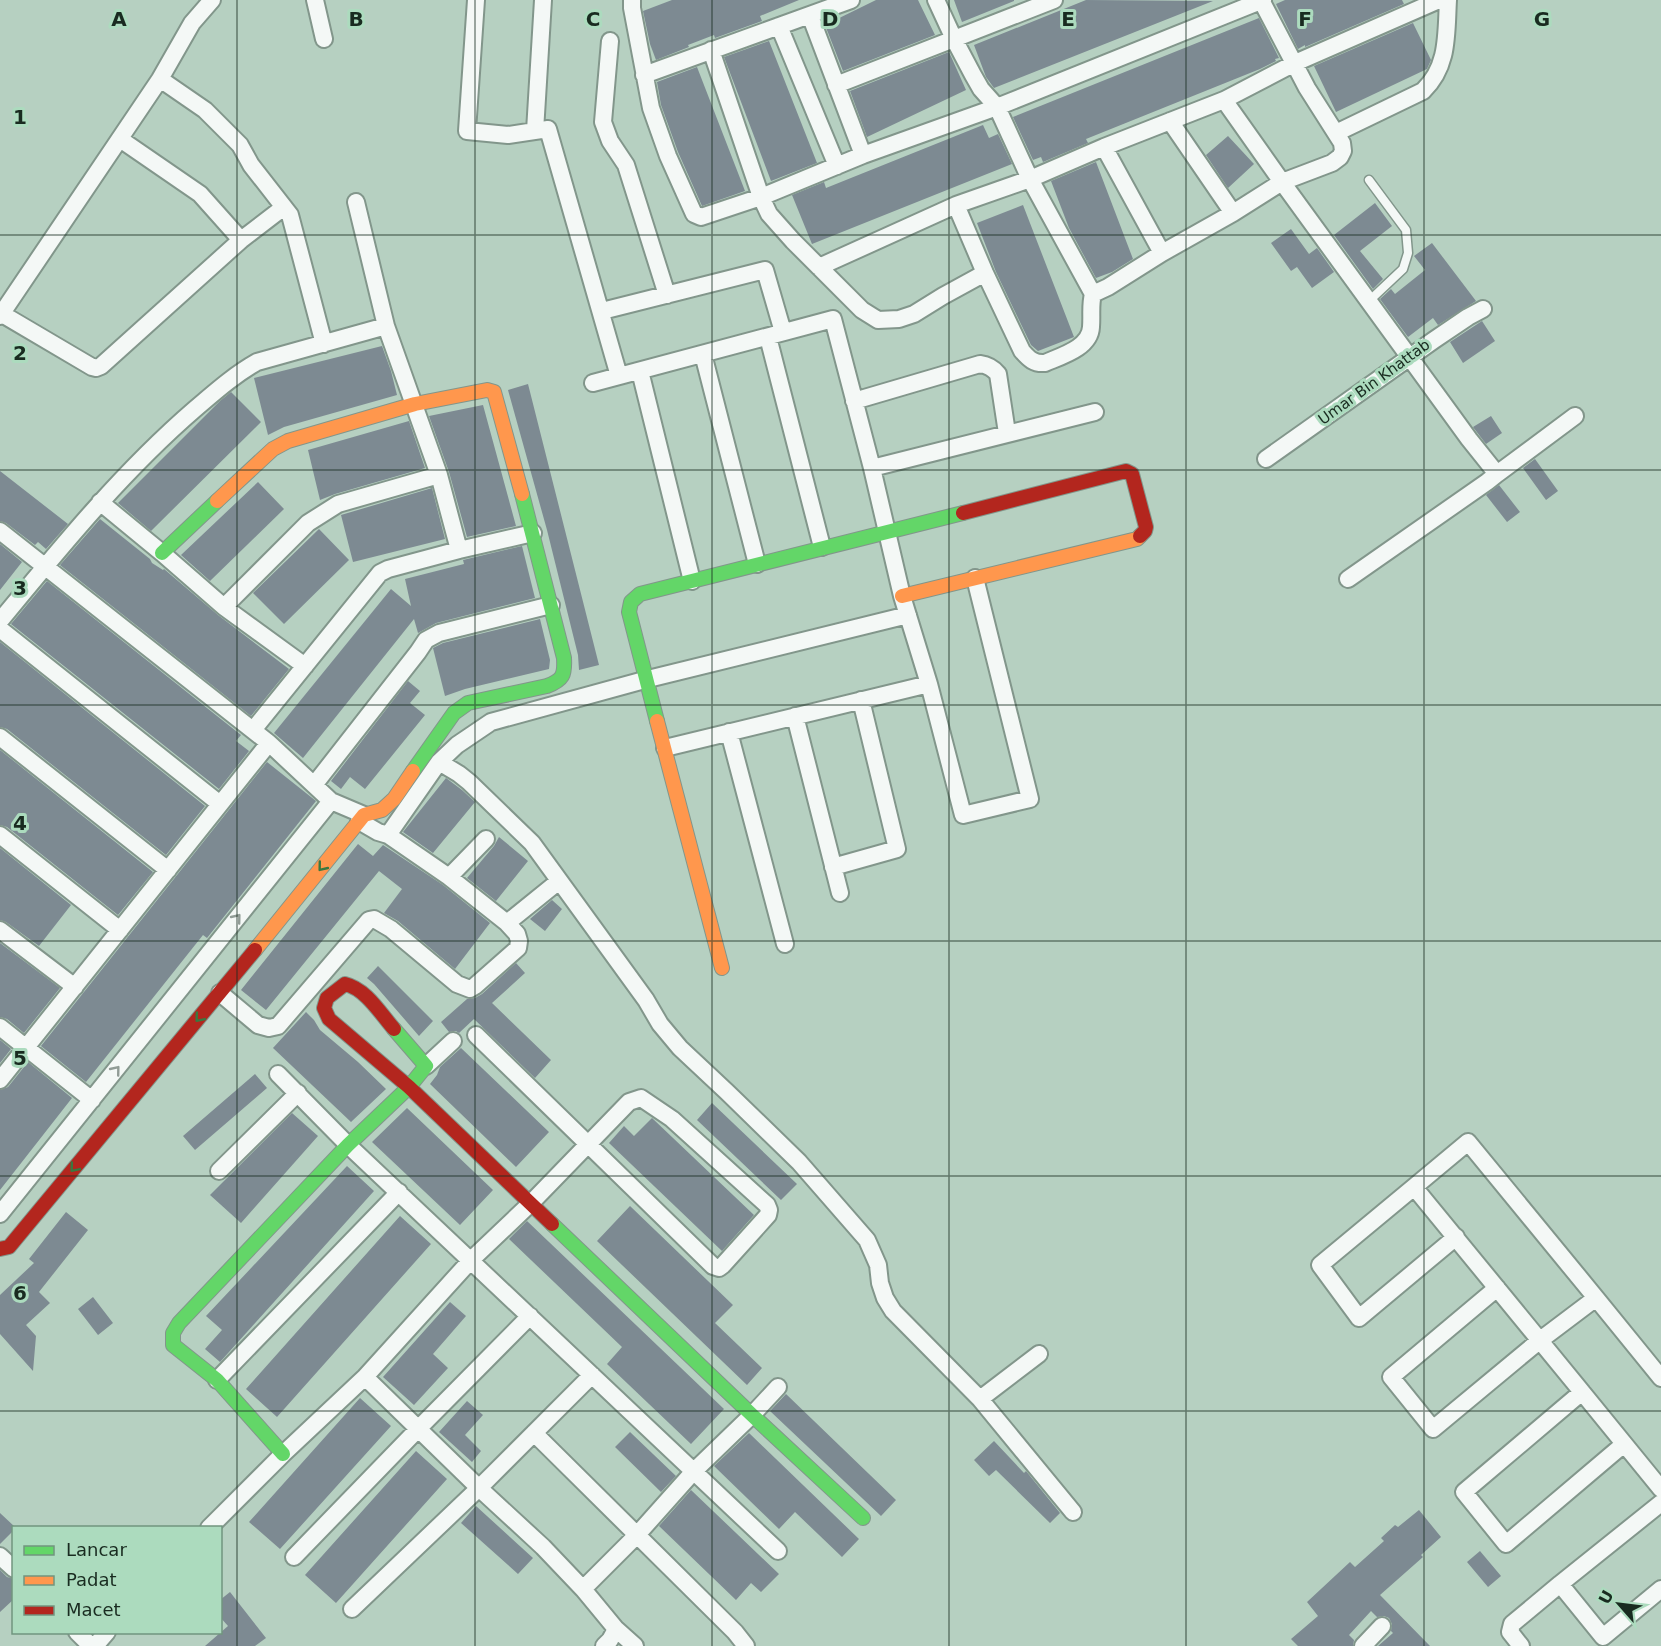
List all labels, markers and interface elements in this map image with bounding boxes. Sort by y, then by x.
text: A [111,7,127,31]
text: B [348,7,364,31]
text: C [586,7,600,31]
text: D [822,7,838,31]
text: E [1061,7,1075,31]
text: F [1298,7,1312,31]
text: G [1534,7,1550,31]
text: 1 [13,105,27,129]
street label: Umar Bin Khattab [1315,335,1433,429]
text: 2 [13,341,27,365]
text: 3 [13,576,27,600]
text: 4 [13,811,27,835]
one-way arrow [318,860,329,871]
one-way arrow [230,914,241,925]
one-way arrow [195,1011,206,1022]
text: 5 [13,1046,27,1070]
one-way arrow [108,1066,119,1077]
one-way arrow [71,1161,82,1172]
text: 6 [13,1281,27,1305]
legend [12,1526,222,1634]
text: Lancar [66,1539,127,1560]
text: Padat [66,1569,117,1590]
north arrow [1589,1574,1649,1634]
text: U [1595,1587,1618,1607]
text: Macet [66,1599,121,1620]

